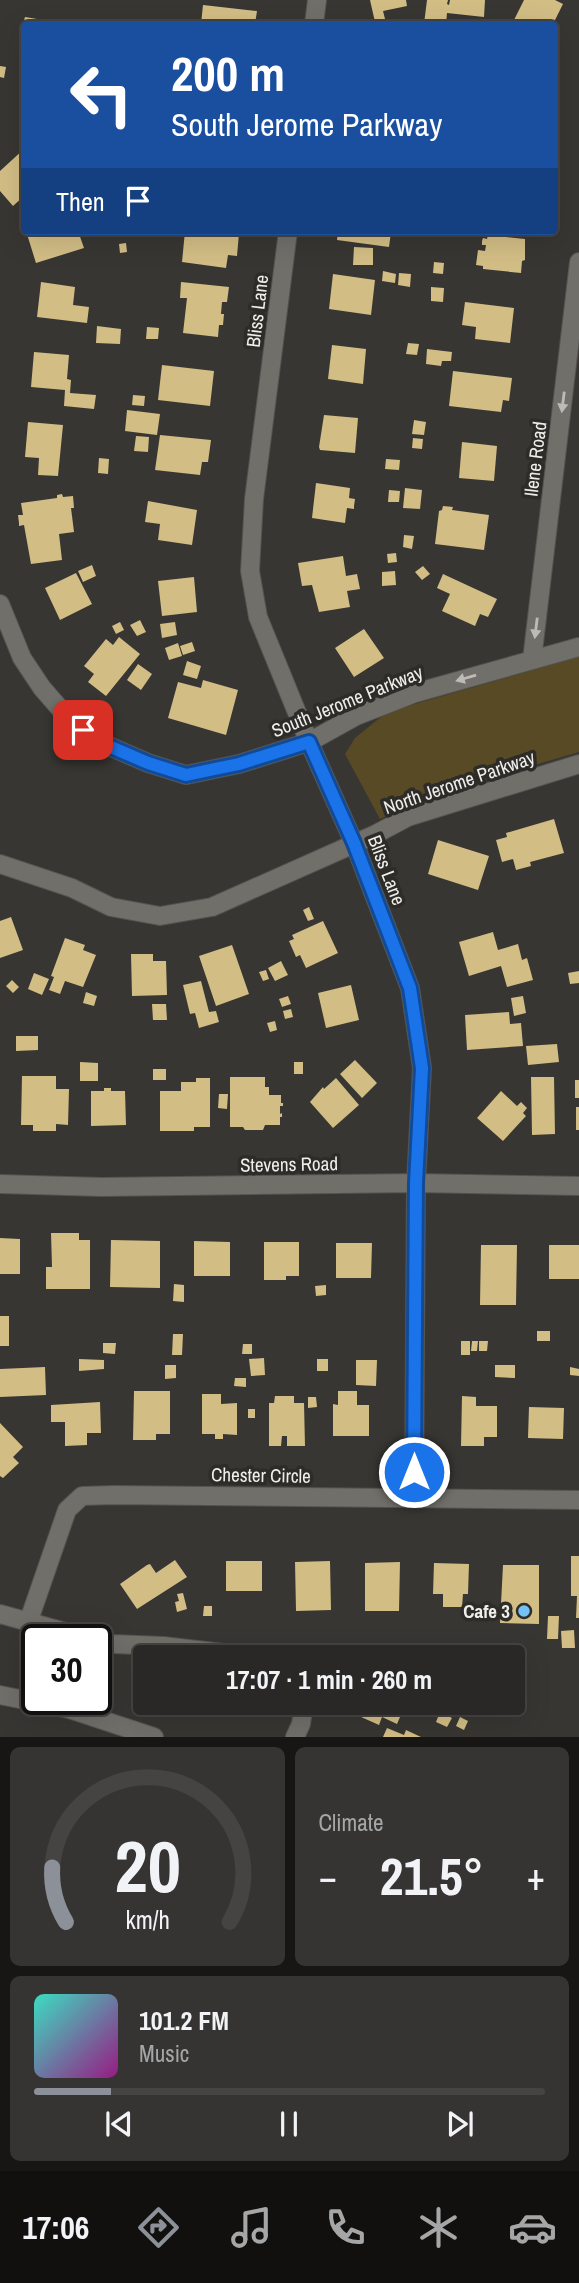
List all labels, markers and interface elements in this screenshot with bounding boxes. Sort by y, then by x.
text: 200 m [171,40,285,106]
icon: left [56,49,147,140]
text: South Jerome Parkway [171,103,442,146]
icon: arrive [119,182,157,220]
text: Then [56,184,105,219]
street label: Bliss Lane [240,273,274,349]
one-way arrow [557,392,568,414]
street label: Ilene Road [518,420,552,498]
one-way arrow [531,618,542,640]
street label: South Jerome Parkway [267,659,427,743]
one-way arrow [455,673,477,684]
pin [53,700,113,760]
icon: arrive [64,711,102,749]
street label: North Jerome Parkway [380,744,538,820]
street label: Bliss Lane [362,831,412,909]
street label: Stevens Road [240,1150,338,1178]
position arrow [377,1435,451,1509]
street label: Chester Circle [211,1461,311,1489]
place label: Cafe 3 [463,1598,510,1624]
marker: Cafe 3 [516,1603,532,1619]
speed limit sign: 30 [21,1624,112,1715]
text: 17:07 · 1 min · 260 m [226,1662,432,1697]
text: Climate [319,1807,383,1838]
text: 20 [114,1818,180,1916]
text: 21.5° [380,1841,484,1911]
text: − [319,1851,337,1902]
text: + [527,1851,545,1902]
text: km/h [125,1903,169,1937]
text: 101.2 FM [139,2003,229,2038]
text: Music [139,2038,189,2069]
icon: previous [100,2105,138,2143]
icon: pause [270,2105,308,2143]
icon: next [441,2105,479,2143]
icon: directions [134,2203,183,2252]
icon: music [227,2203,276,2252]
icon: phone [321,2203,370,2252]
icon: climate [414,2203,463,2252]
icon: car [508,2203,557,2252]
text: 17:06 [22,2206,89,2249]

